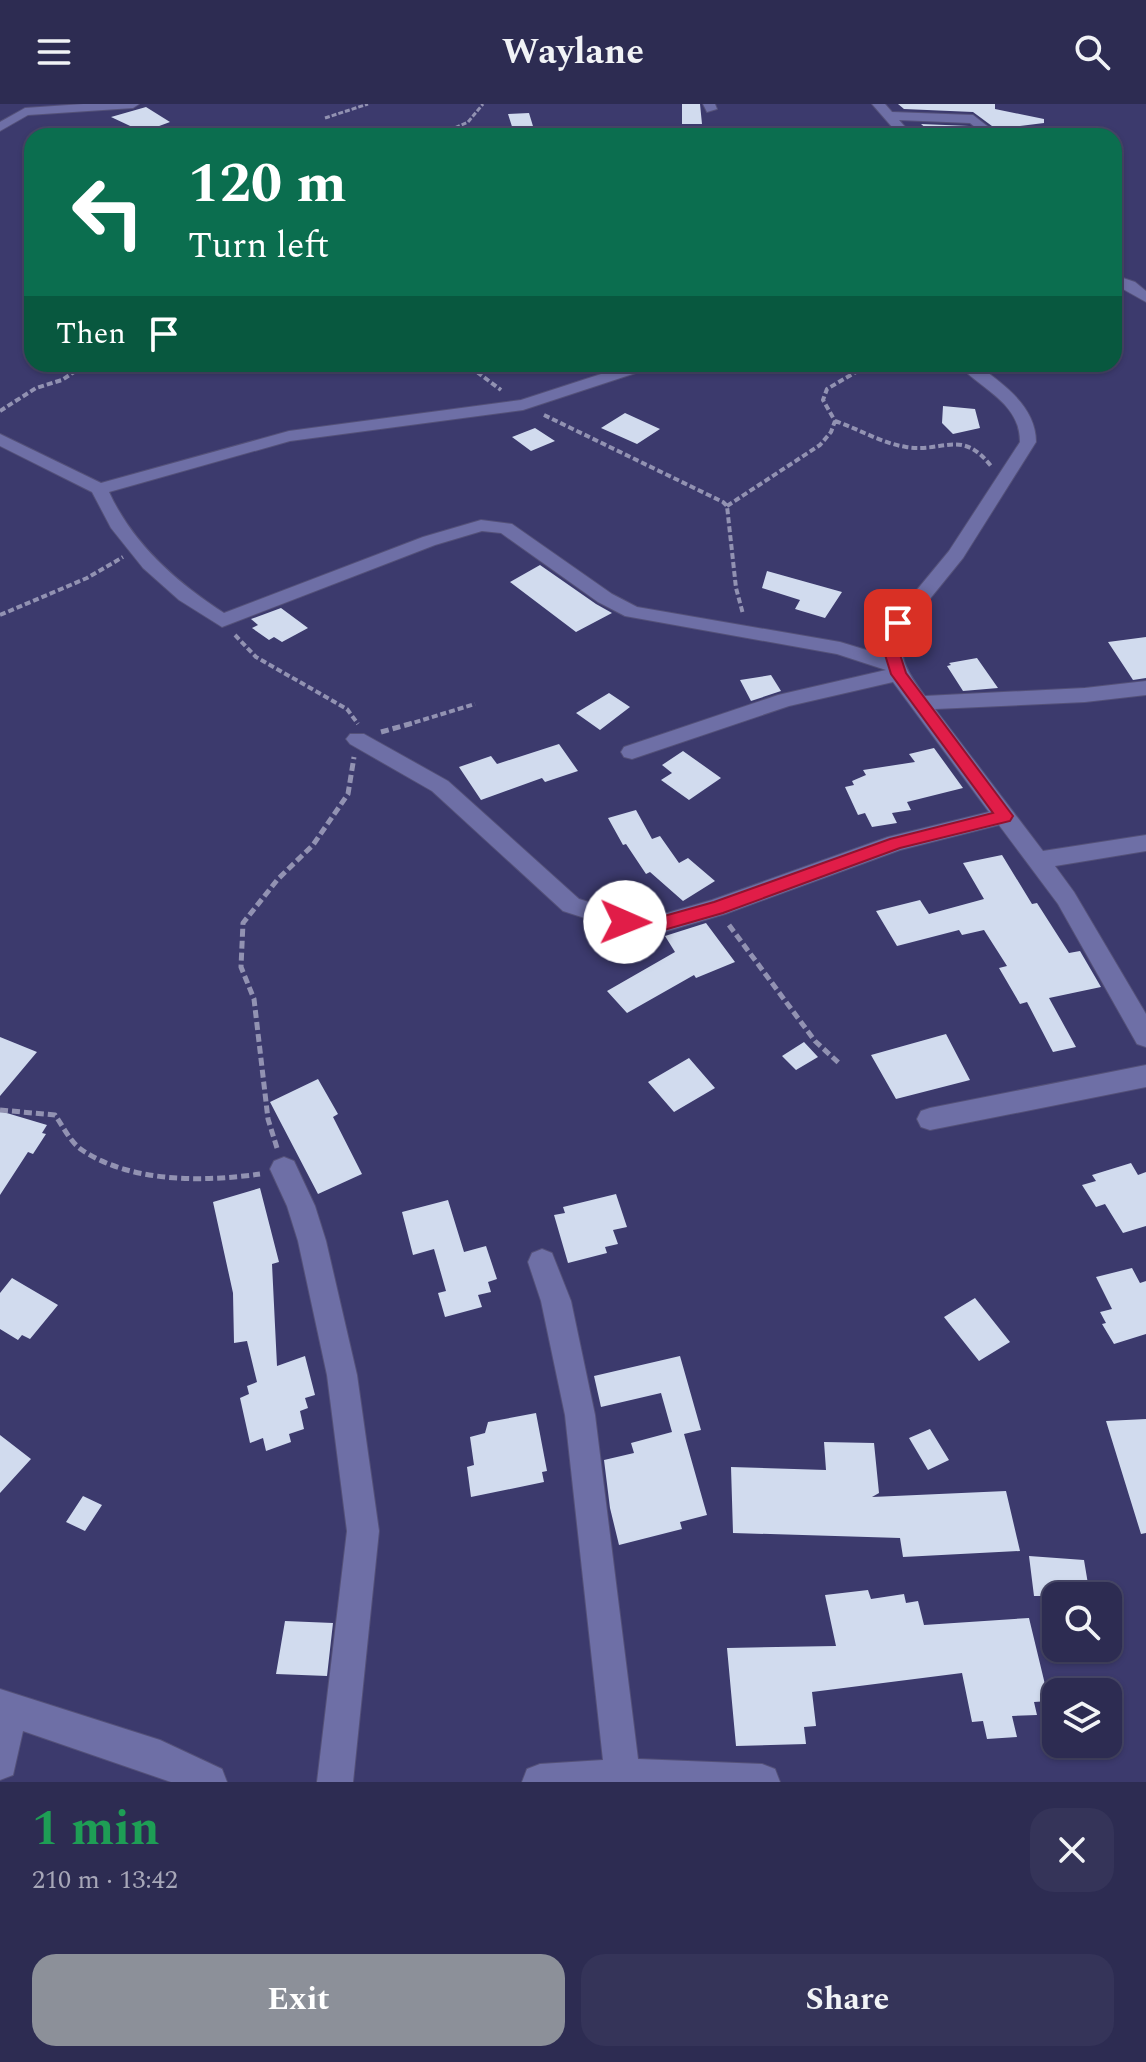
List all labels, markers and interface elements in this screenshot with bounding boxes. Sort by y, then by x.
text: Waylane [502,25,644,80]
icon: menu [32,30,76,74]
icon: search [1070,30,1114,74]
text: 120 m [188,142,347,227]
icon: left [56,160,160,264]
text: Turn left [188,219,329,274]
text: Then [56,311,126,357]
icon: arrive [142,312,186,356]
pin [864,589,932,657]
icon: arrive [876,601,920,645]
position arrow [583,880,667,964]
map controls [1042,1582,1122,1758]
button: search [1042,1582,1122,1662]
button: layers [1042,1678,1122,1758]
text: 1 min [32,1793,160,1866]
button: close [1030,1808,1114,1892]
text: 210 m · 13:42 [32,1860,178,1900]
button: Exit [32,1954,565,2046]
button: Share [581,1954,1114,2046]

